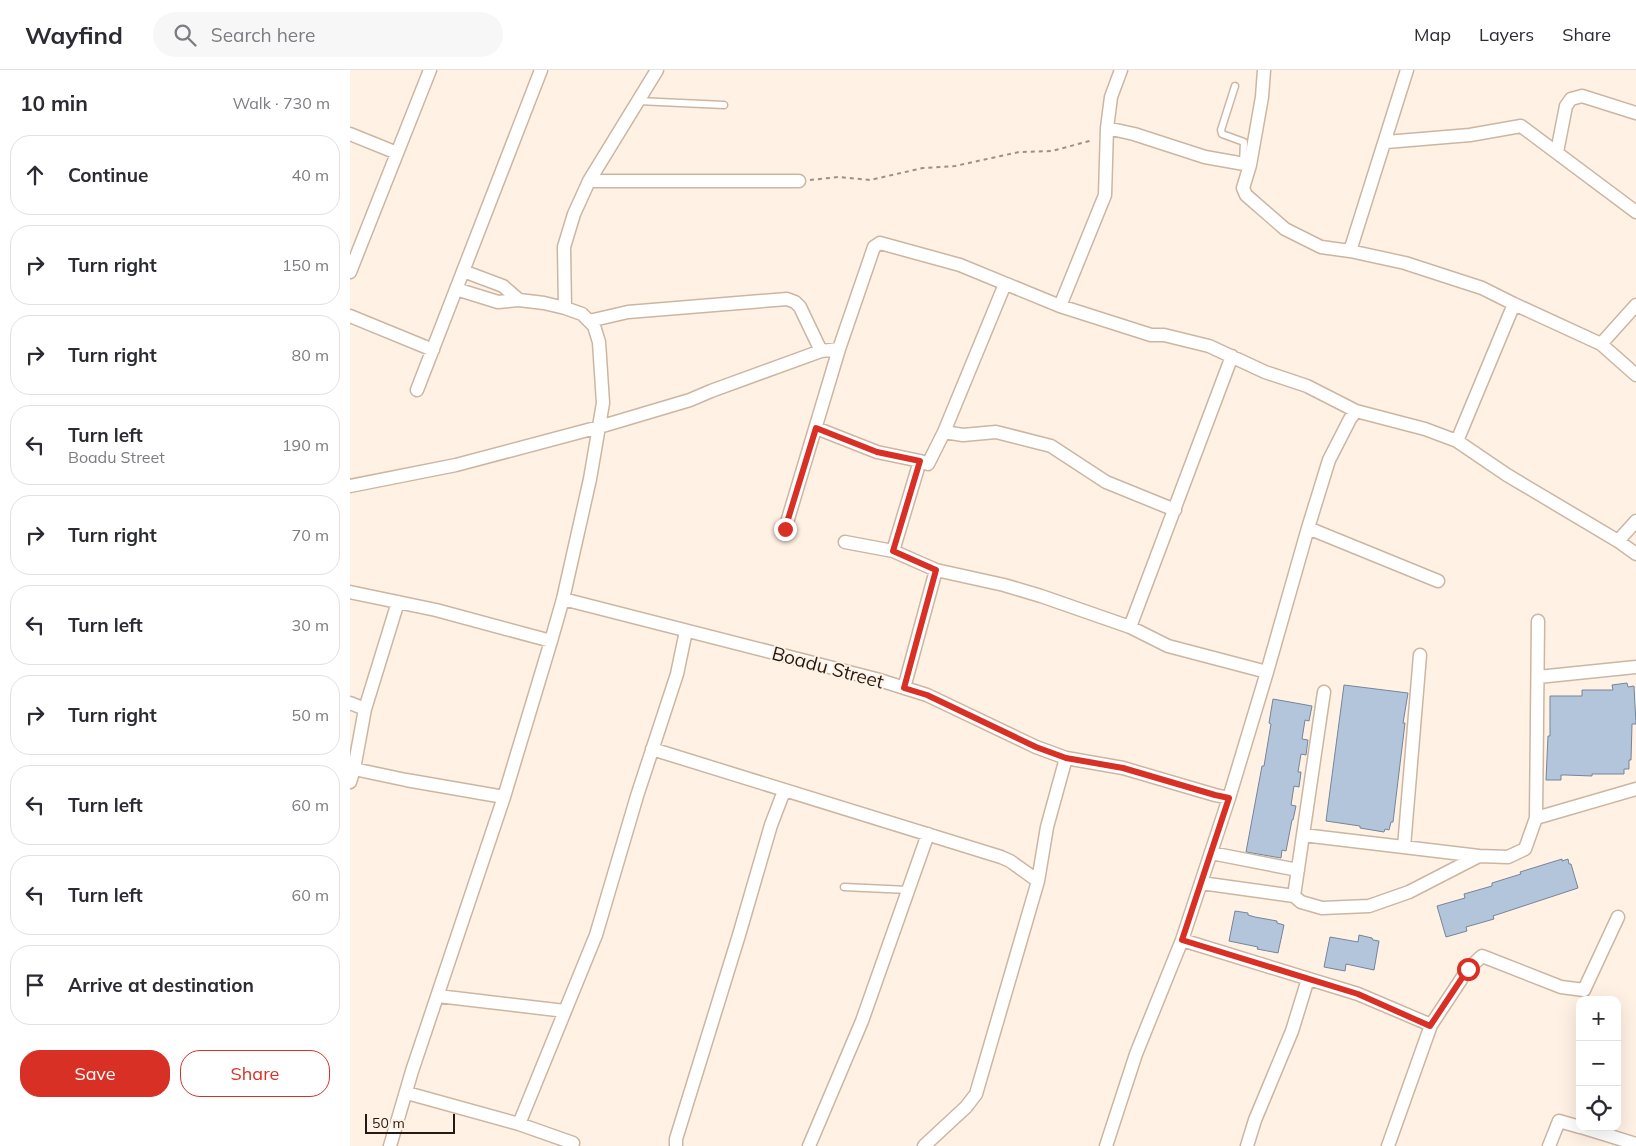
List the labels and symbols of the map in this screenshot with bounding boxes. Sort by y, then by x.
route end [774,518,797,541]
street label: Boadu Street [769,641,887,694]
route start [1457,958,1480,981]
scale bar [365,1111,455,1134]

